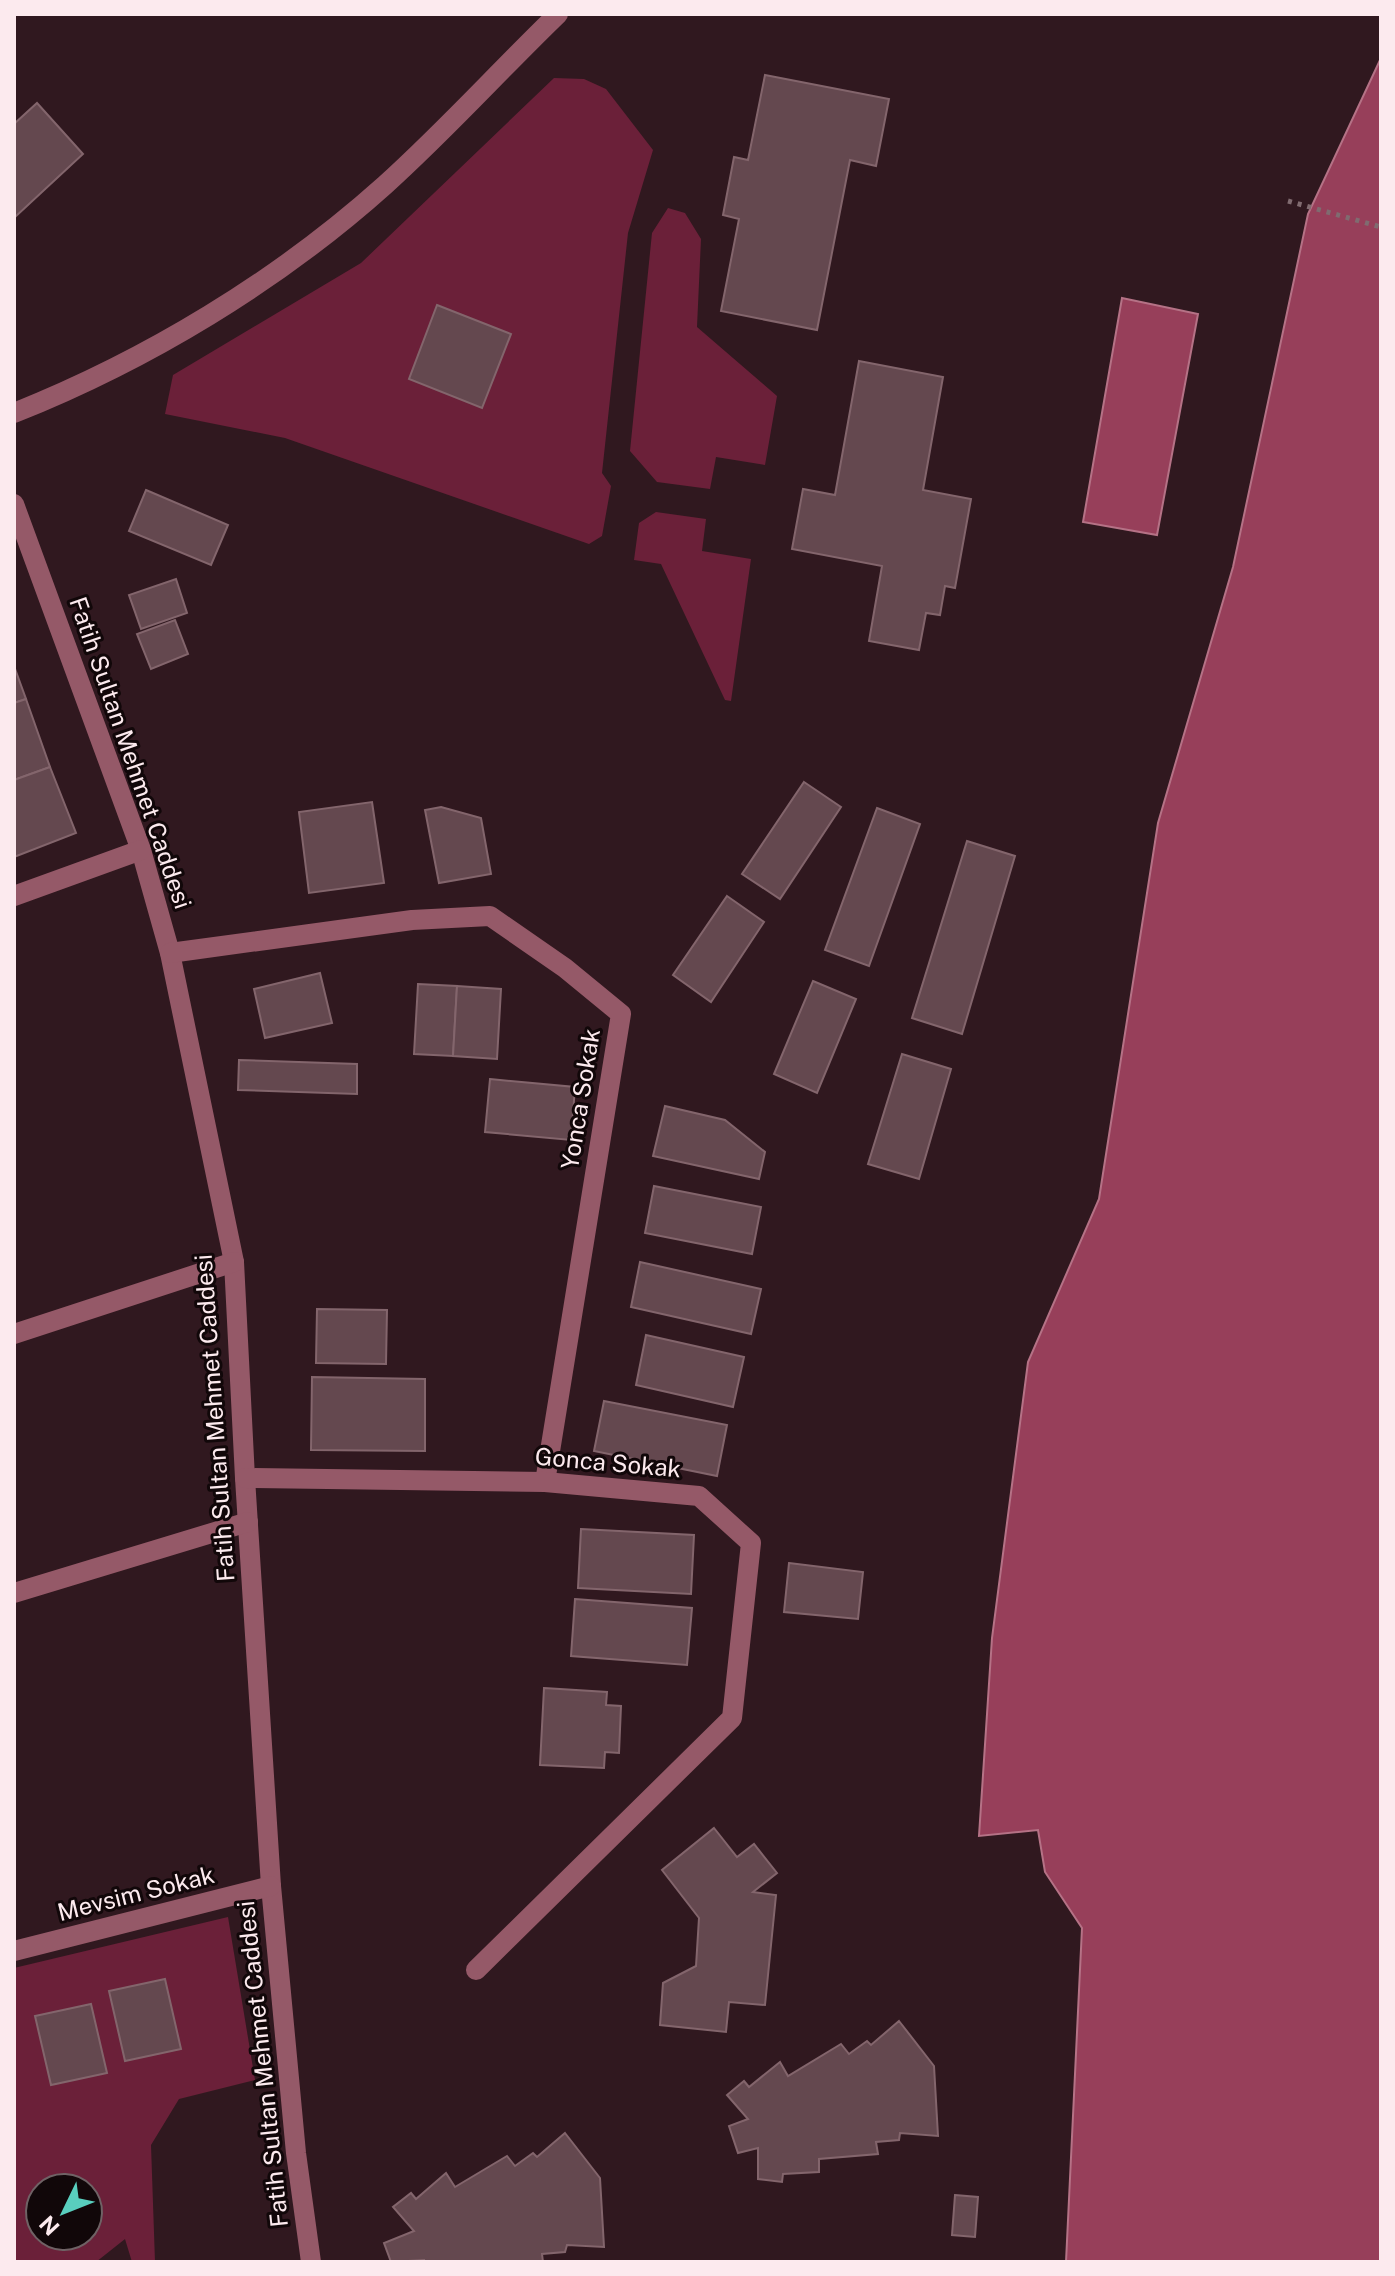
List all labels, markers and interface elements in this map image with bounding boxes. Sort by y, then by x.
street label: Fatih Sultan Mehmet Caddesi [64,593,198,912]
street label: Yonca Sokak [555,1027,605,1171]
street label: Fatih Sultan Mehmet Caddesi [189,1254,239,1583]
street label: Gonca Sokak [534,1442,682,1482]
street label: Mevsim Sokak [54,1860,217,1926]
street label: Fatih Sultan Mehmet Caddesi [231,1900,293,2229]
north arrow [24,2172,104,2252]
text: N [34,2210,65,2241]

